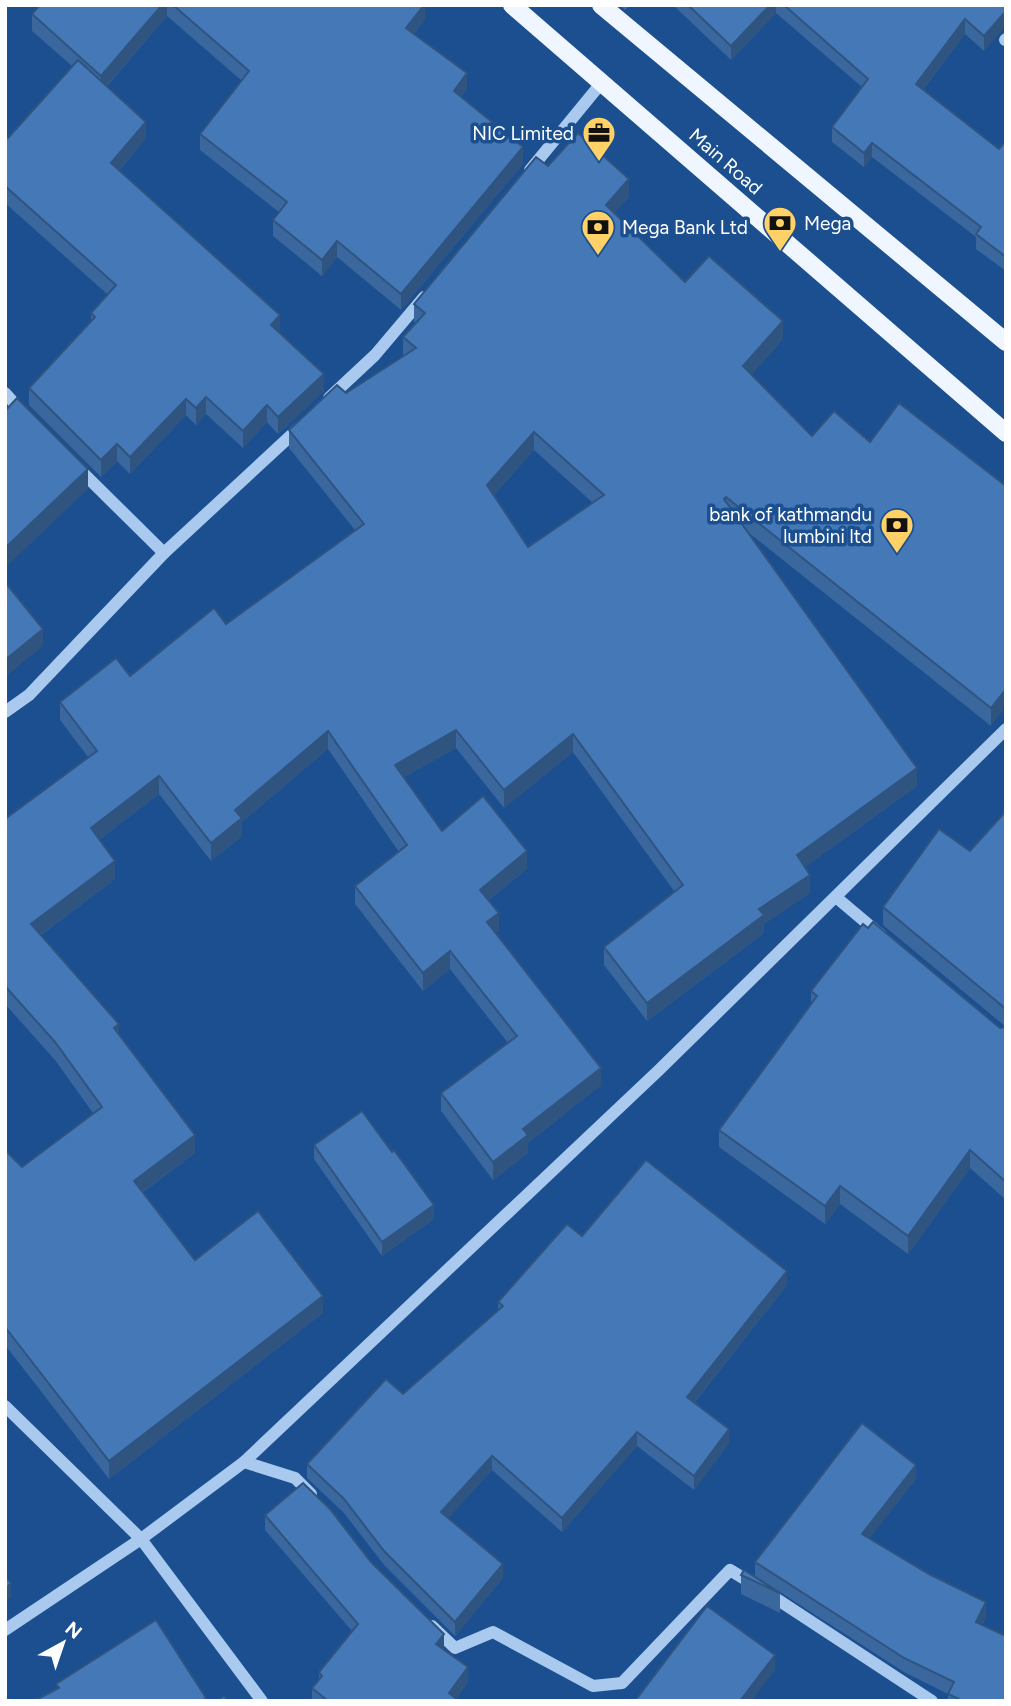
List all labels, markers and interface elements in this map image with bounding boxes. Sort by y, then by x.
office icon: NIC Limited [580,114,618,163]
place label: NIC Limited [472,122,574,145]
street label: Main Road [684,123,767,199]
bank icon: Mega [761,204,799,253]
bank icon: Mega Bank Ltd [579,208,617,257]
place label: Mega [804,212,851,235]
place label: Mega Bank Ltd [622,216,748,239]
place label: bank of kathmandu lumbini ltd [709,503,872,548]
bank icon: bank of kathmandu lumbini ltd [878,506,916,555]
north arrow [28,1608,98,1678]
text: N [61,1617,87,1644]

